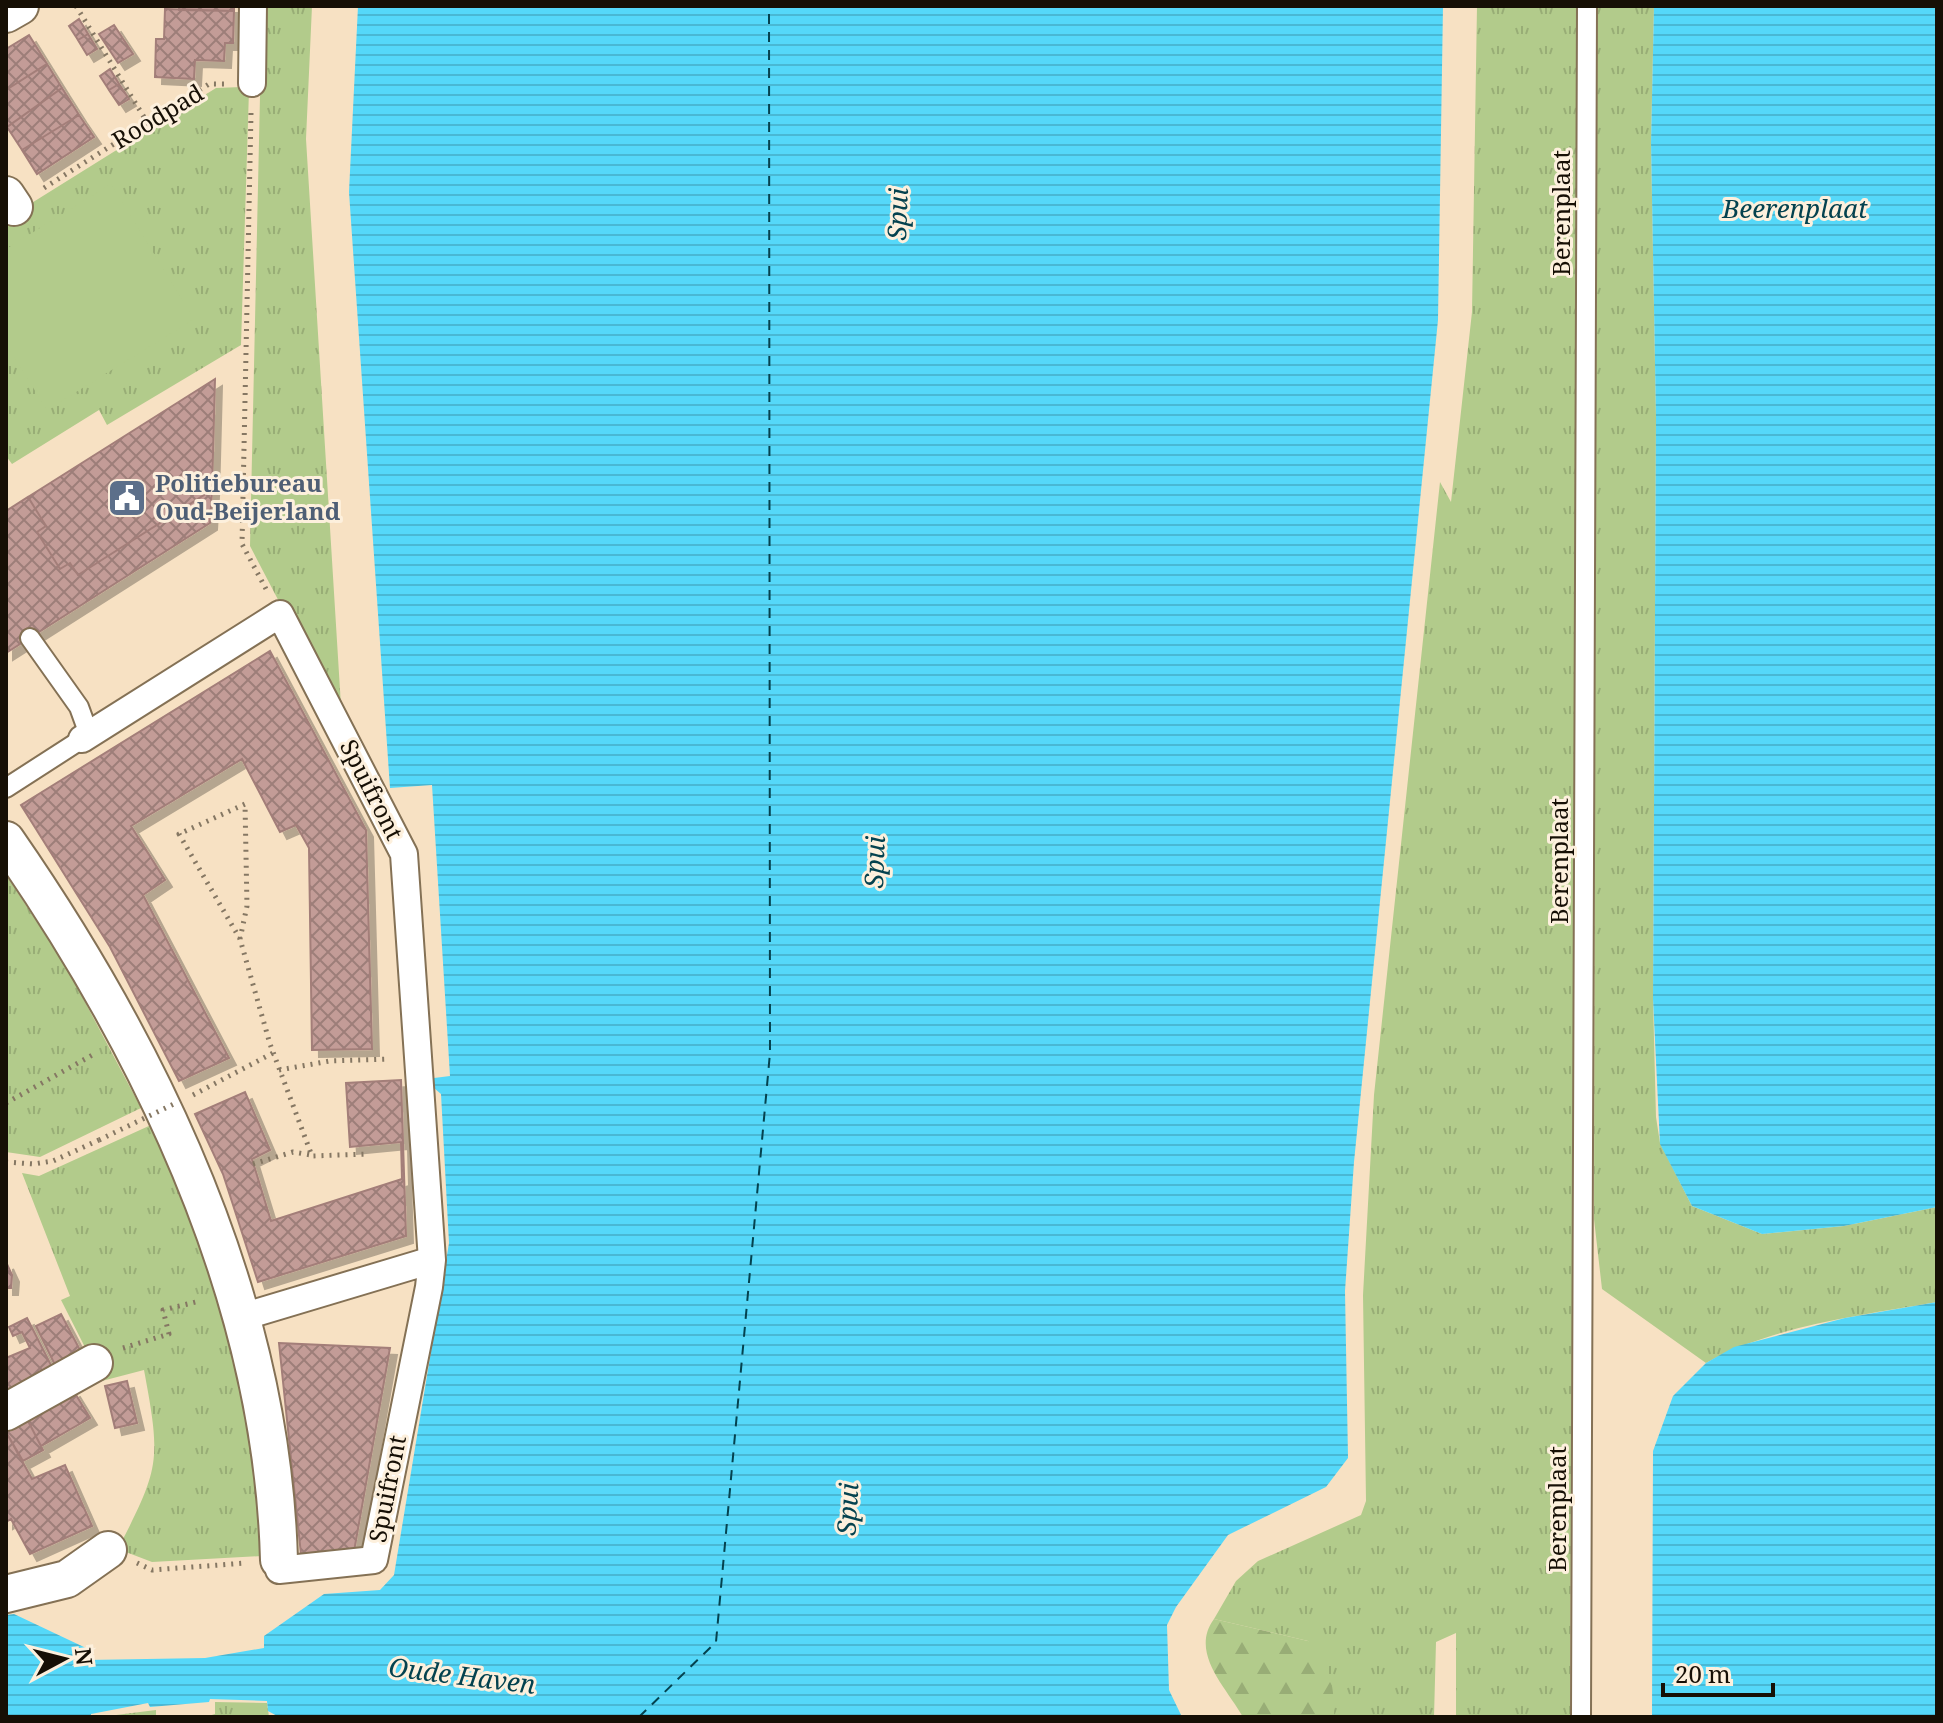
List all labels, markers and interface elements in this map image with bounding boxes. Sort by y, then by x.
street label: Roodpad [105,75,209,156]
street label: Berenplaat [1544,150,1577,276]
water label: Spui [878,187,916,241]
water label: Beerenplaat [1721,190,1868,226]
place label: Politiebureau Oud-Beijerland [155,466,341,527]
public building icon: Politiebureau Oud-Beijerland [106,477,148,519]
street label: Spuifront [333,733,412,845]
street label: Berenplaat [1542,798,1575,924]
water label: Spui [855,835,893,889]
street label: Spuifront [360,1432,413,1545]
street label: Berenplaat [1540,1446,1573,1572]
water label: Spui [828,1482,866,1536]
north arrow [24,1619,104,1699]
text: N [69,1646,101,1667]
scale bar [1663,1647,1773,1697]
water label: Oude Haven [387,1648,538,1702]
text: 20 m [1675,1657,1731,1690]

